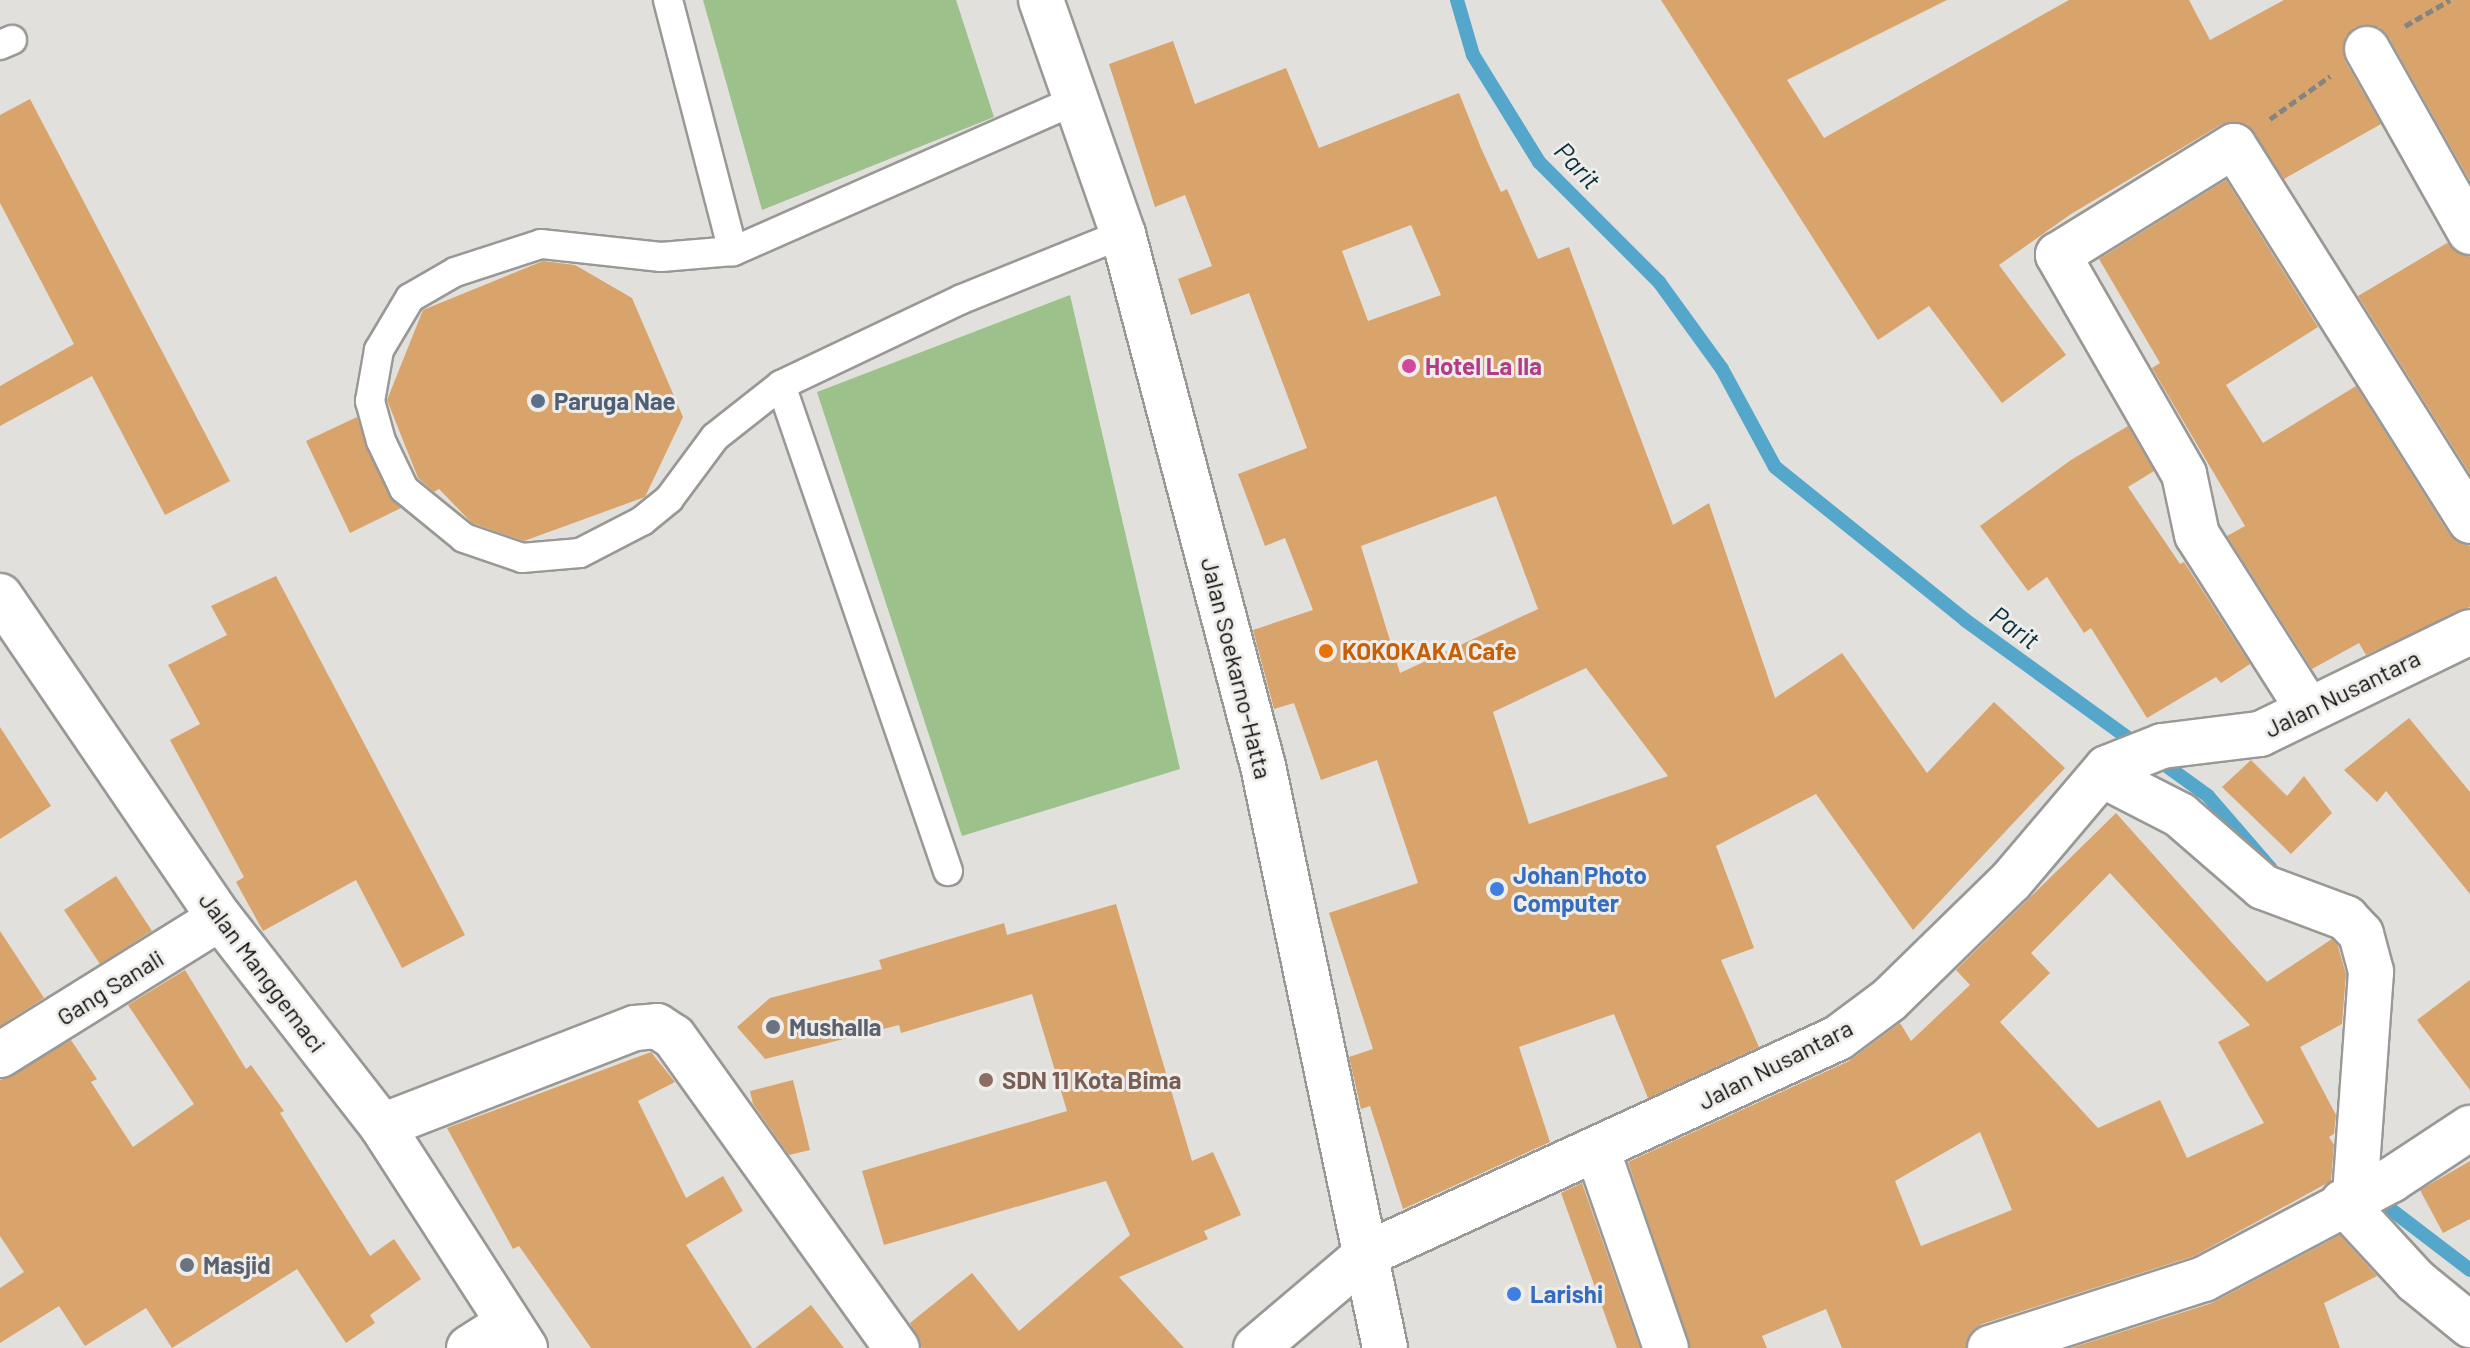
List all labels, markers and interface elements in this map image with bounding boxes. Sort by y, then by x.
water label: Parit [1548,135,1608,195]
place label: Hotel La Ila [1425,352,1542,380]
marker: Hotel La Ila [1400,357,1418,375]
place label: Paruga Nae [554,387,676,415]
marker: Paruga Nae [529,392,547,410]
street label: Jalan Soekarno-Hatta [1196,554,1278,782]
water label: Parit [1984,599,2046,655]
place label: KOKOKAKA Cafe [1342,637,1517,665]
marker: KOKOKAKA Cafe [1317,642,1335,660]
street label: Jalan Nusantara [2260,643,2424,743]
place label: Johan Photo Computer [1513,861,1647,917]
marker: Johan Photo Computer [1488,880,1506,898]
street label: Jalan Manggemaci [193,886,333,1058]
street label: Gang Sanali [51,943,169,1031]
place label: Mushalla [789,1013,881,1041]
street label: Jalan Nusantara [1693,1013,1857,1115]
marker: Mushalla [764,1018,782,1036]
place label: SDN 11 Kota Bima [1002,1066,1181,1094]
marker: SDN 11 Kota Bima [977,1071,995,1089]
place label: Masjid [203,1251,271,1279]
marker: Masjid [178,1256,196,1274]
place label: Larishi [1530,1280,1603,1308]
marker: Larishi [1505,1285,1523,1303]

